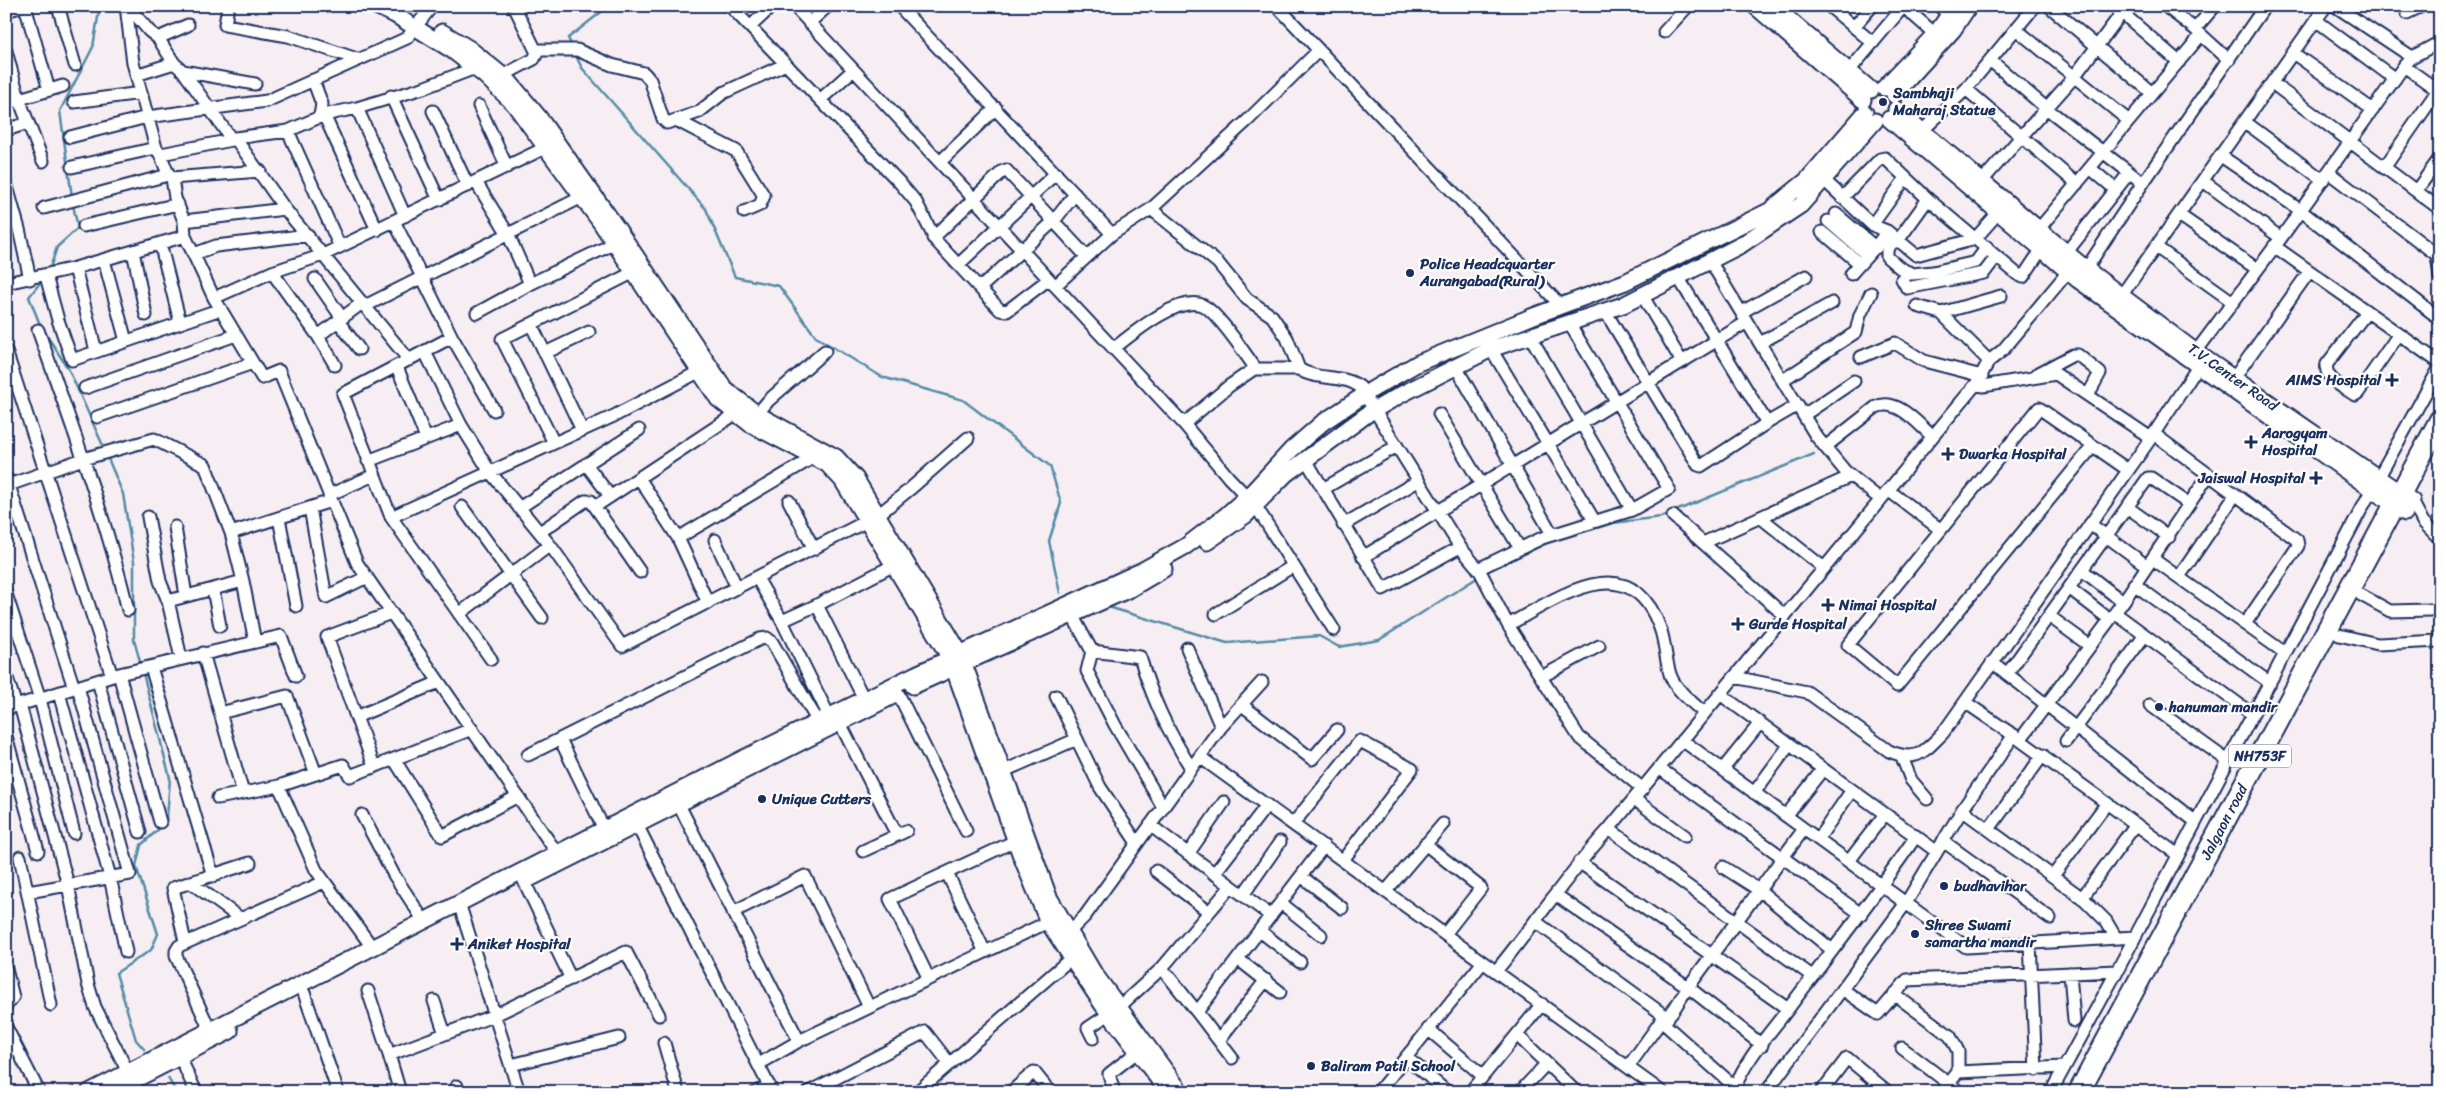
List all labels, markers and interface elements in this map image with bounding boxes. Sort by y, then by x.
place label: Sambhaji Maharaj Statue [1892,80,1996,123]
marker: Sambhaji Maharaj Statue [1877,96,1889,108]
place label: Police Headcquarter Aurangabad(Rural) [1419,251,1556,294]
marker: Police Headcquarter Aurangabad(Rural) [1404,267,1416,279]
street label: T.V.Center Road [2182,336,2285,419]
place label: AIMS Hospital [2285,367,2382,393]
marker: AIMS Hospital [2385,373,2399,387]
place label: Aarogyam Hospital [2261,420,2328,463]
marker: Aarogyam Hospital [2244,435,2258,449]
place label: Dwarka Hospital [1959,441,2067,467]
marker: Dwarka Hospital [1941,447,1955,461]
place label: Jaiswal Hospital [2197,465,2306,491]
marker: Jaiswal Hospital [2309,471,2323,485]
place label: Nimai Hospital [1838,592,1937,618]
marker: Nimai Hospital [1821,598,1835,612]
place label: Gurde Hospital [1748,611,1847,637]
marker: Gurde Hospital [1731,617,1745,631]
place label: hanuman mandir [2168,694,2279,720]
marker: hanuman mandir [2153,701,2165,713]
road number: NH753F [2229,744,2291,768]
street label: Jalgaon road [2193,778,2255,865]
place label: Unique Cutters [772,786,872,812]
marker: Unique Cutters [756,793,768,805]
place label: budhavihar [1953,873,2028,899]
marker: budhavihar [1938,880,1950,892]
place label: Shree Swami samartha mandir [1924,912,2038,955]
marker: Shree Swami samartha mandir [1909,928,1921,940]
place label: Aniket Hospital [467,931,571,957]
marker: Aniket Hospital [450,937,464,951]
place label: Baliram Patil School [1321,1053,1456,1079]
marker: Baliram Patil School [1305,1060,1317,1072]

